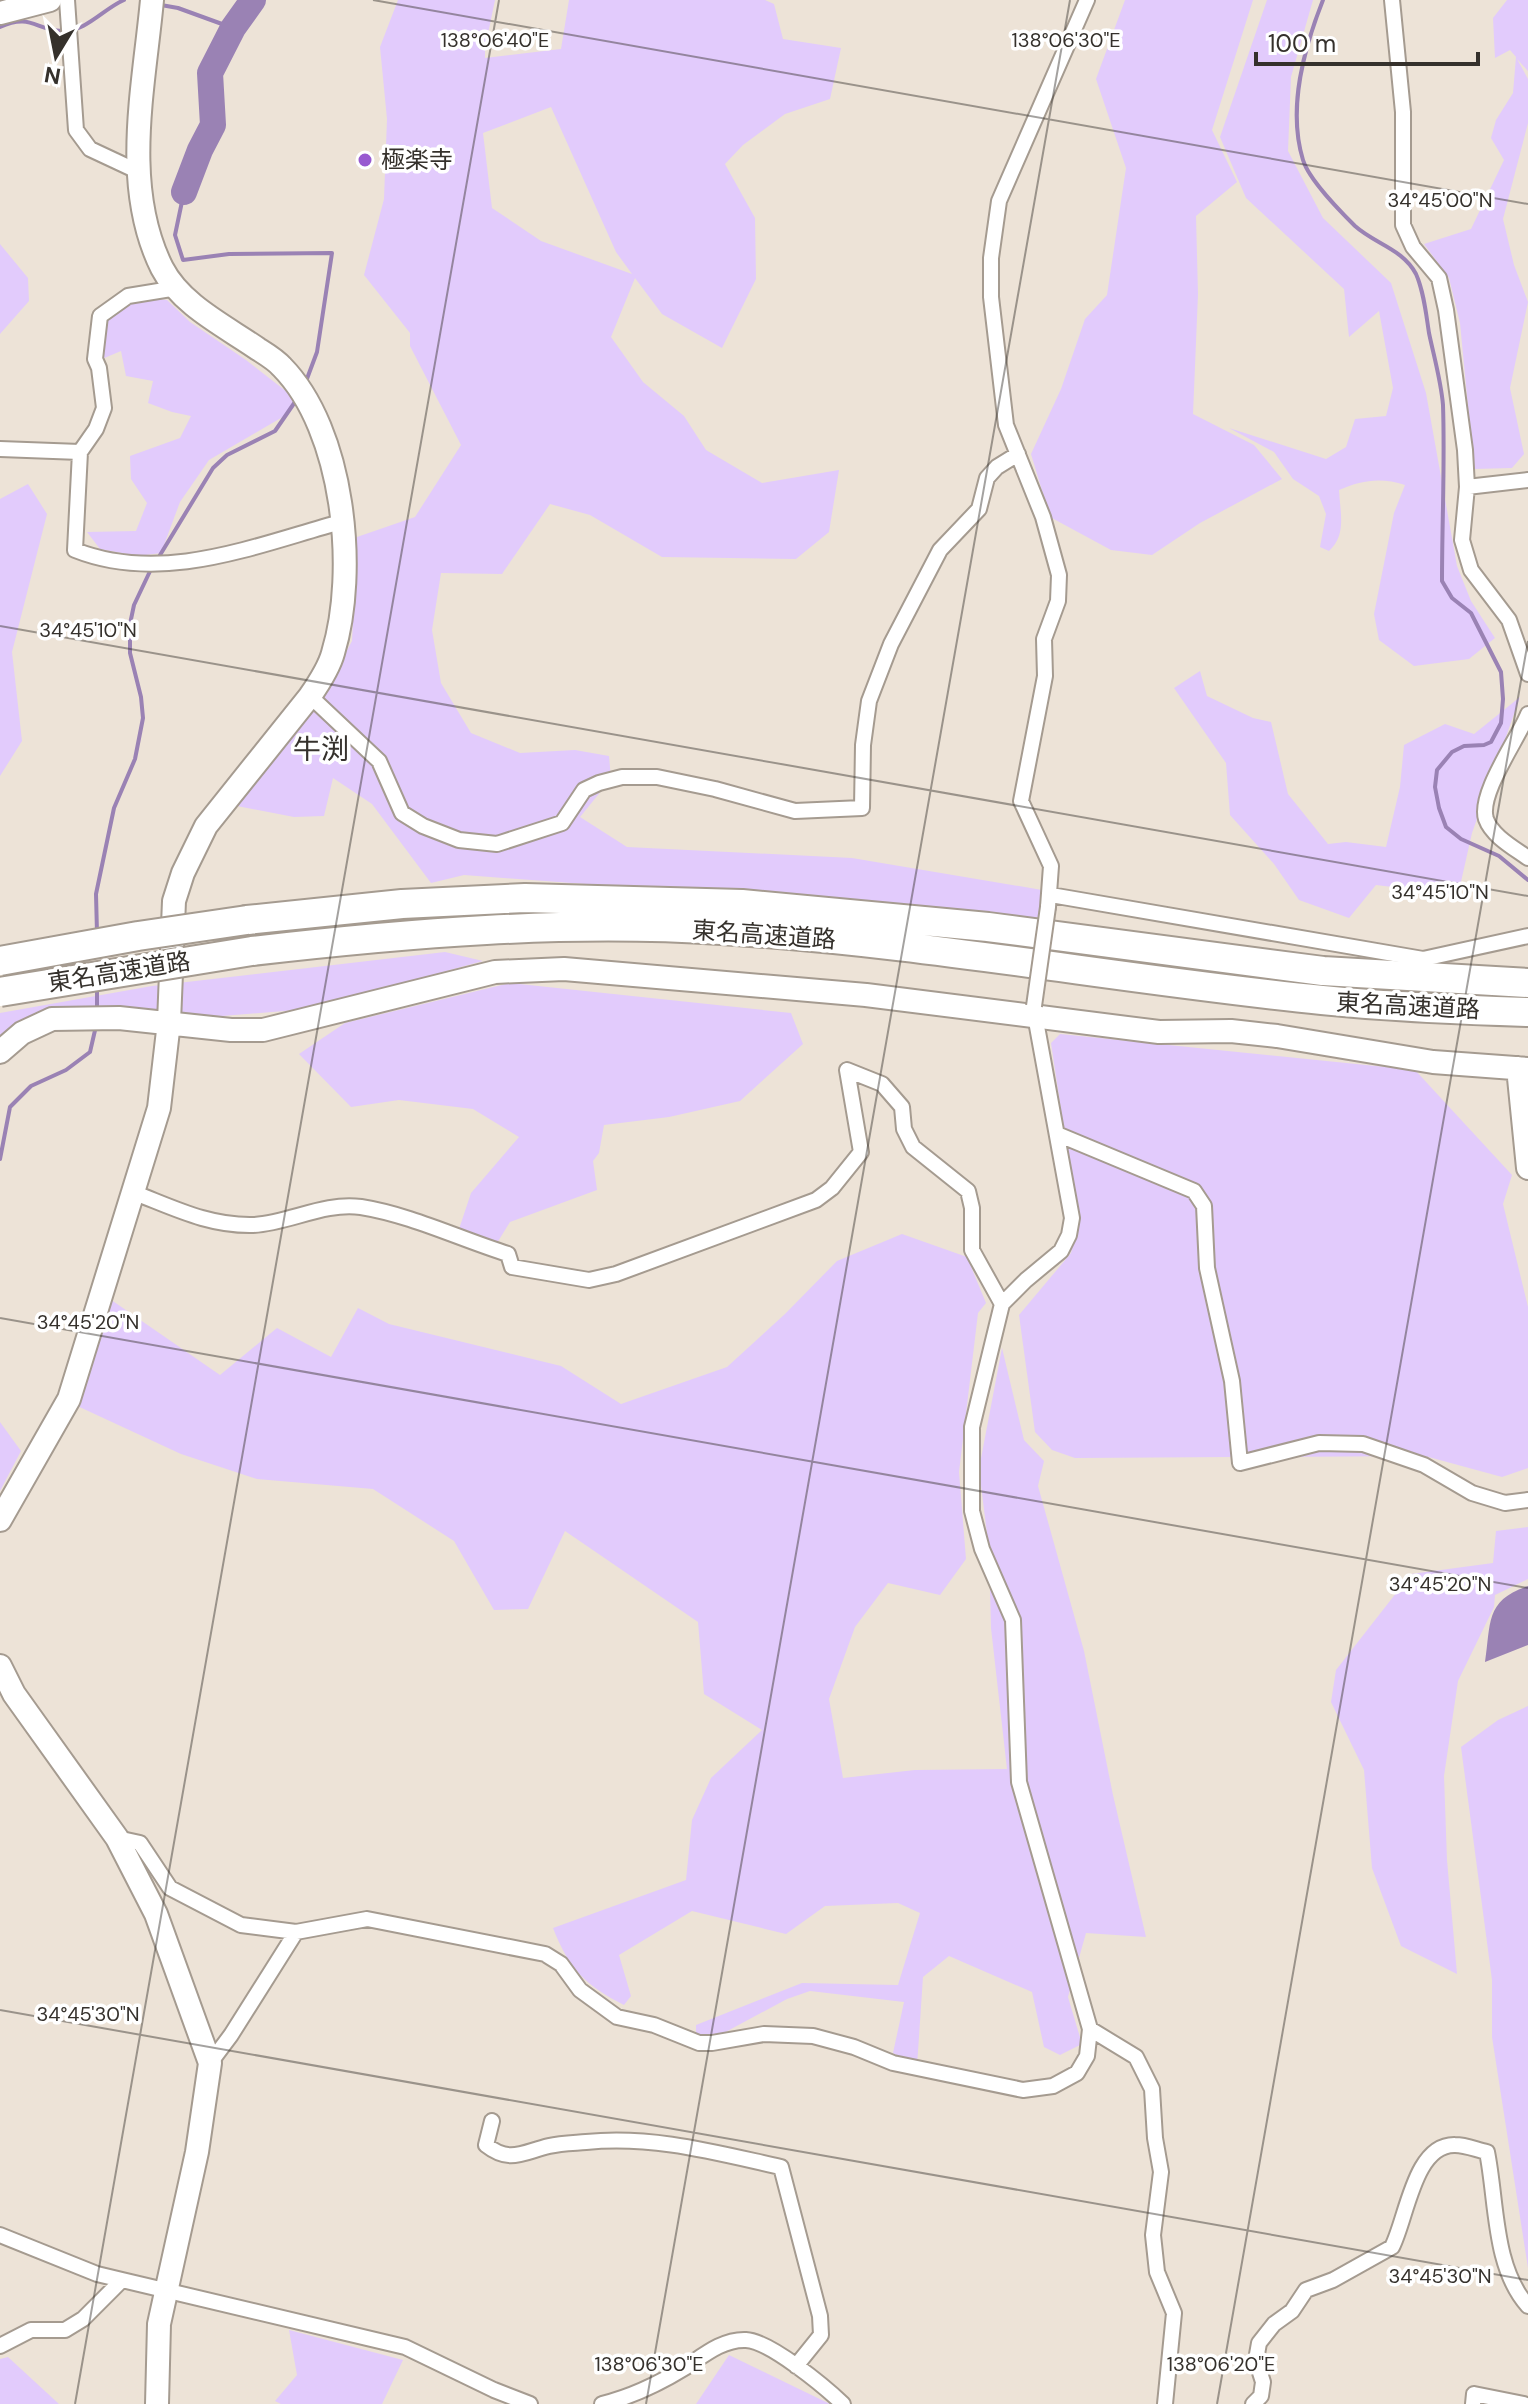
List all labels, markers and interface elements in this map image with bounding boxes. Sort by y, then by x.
north arrow [16,16,96,96]
scale bar [1256,16,1478,66]
text: 138°06'40"E [441,27,549,53]
text: 138°06'30"E [1011,27,1121,53]
text: 100 m [1268,28,1336,59]
text: N [42,60,63,91]
place label: 極楽寺 [381,144,453,175]
marker: 極楽寺 [356,151,374,169]
text: 34°45'00"N [1388,187,1493,213]
text: 34°45'10"N [39,617,137,643]
district label: 牛渕 [293,731,349,768]
text: 34°45'10"N [1391,879,1489,905]
street label: 東名高速道路 [691,914,837,955]
street label: 東名高速道路 [45,945,192,998]
street label: 東名高速道路 [1335,986,1481,1025]
text: 34°45'20"N [37,1309,139,1335]
text: 34°45'20"N [1389,1571,1491,1597]
text: 34°45'30"N [36,2001,140,2027]
text: 34°45'30"N [1388,2263,1492,2289]
text: 138°06'30"E [594,2351,704,2377]
text: 138°06'20"E [1167,2351,1275,2377]

